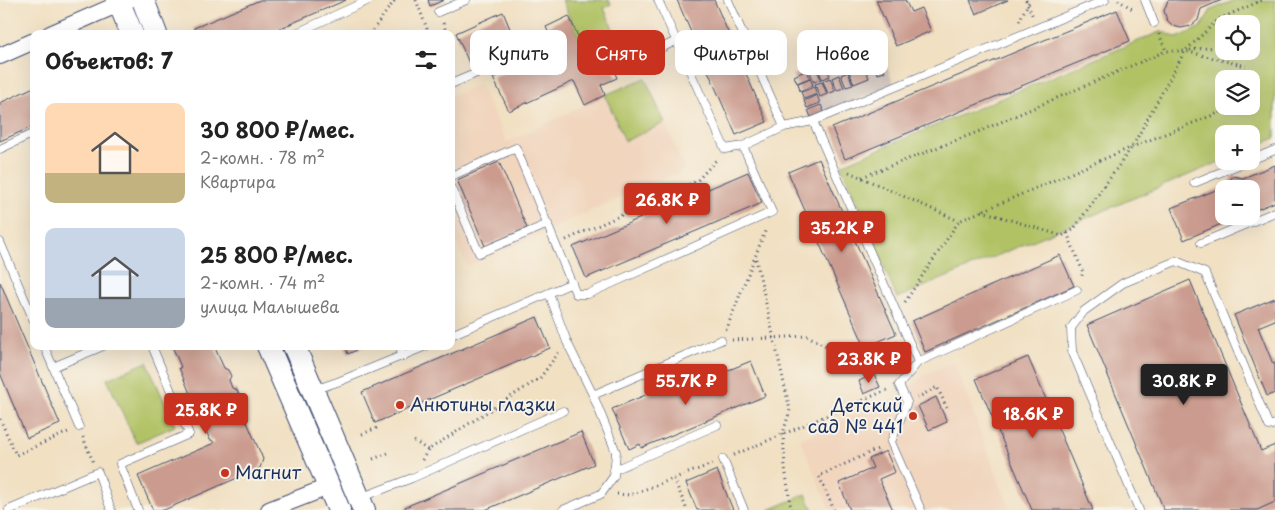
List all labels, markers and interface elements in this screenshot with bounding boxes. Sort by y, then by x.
map controls [1215,15,1260,225]
button: locate [1215,15,1260,60]
chip: Купить [470,30,567,75]
chip: Снять [577,30,665,75]
chip: Фильтры [675,30,787,75]
chip: Новое [797,30,888,75]
text: Объектов: 7 [45,44,173,76]
icon: filters [412,46,440,74]
button: layers [1215,70,1260,115]
text: 30 800 ₽/мес. [200,113,355,145]
icon: home [85,123,145,183]
button: + [1215,125,1260,170]
text: 2-комн. · 78 m² [200,145,325,169]
text: Квартира [200,169,275,193]
button: − [1215,180,1260,225]
pin: 26.8K ₽ [621,182,713,225]
text: 26.8K ₽ [635,187,699,211]
pin: 35.2K ₽ [796,210,888,253]
text: 35.2K ₽ [810,215,874,239]
text: 25 800 ₽/мес. [200,238,353,270]
icon: home [85,248,145,308]
text: 2-комн. · 74 m² [200,270,325,294]
text: улица Малышева [200,294,339,318]
pin: 23.8K ₽ [823,342,915,384]
text: 23.8K ₽ [837,346,901,370]
pin: 55.7K ₽ [640,364,732,406]
pin: 30.8K ₽ [1138,364,1230,406]
text: 55.7K ₽ [655,368,717,392]
text: 30.8K ₽ [1152,368,1216,392]
place label: Анютины глазки [410,390,556,417]
place label: Детский сад № 441 [808,391,903,439]
pin: 25.8K ₽ [160,392,252,435]
pin: 18.6K ₽ [987,396,1079,439]
text: 25.8K ₽ [175,397,237,421]
marker: Анютины глазки [394,399,406,411]
text: 18.6K ₽ [1003,401,1063,425]
marker: Детский сад № 441 [907,410,919,422]
place label: Магнит [235,458,302,485]
marker: Магнит [219,467,231,479]

